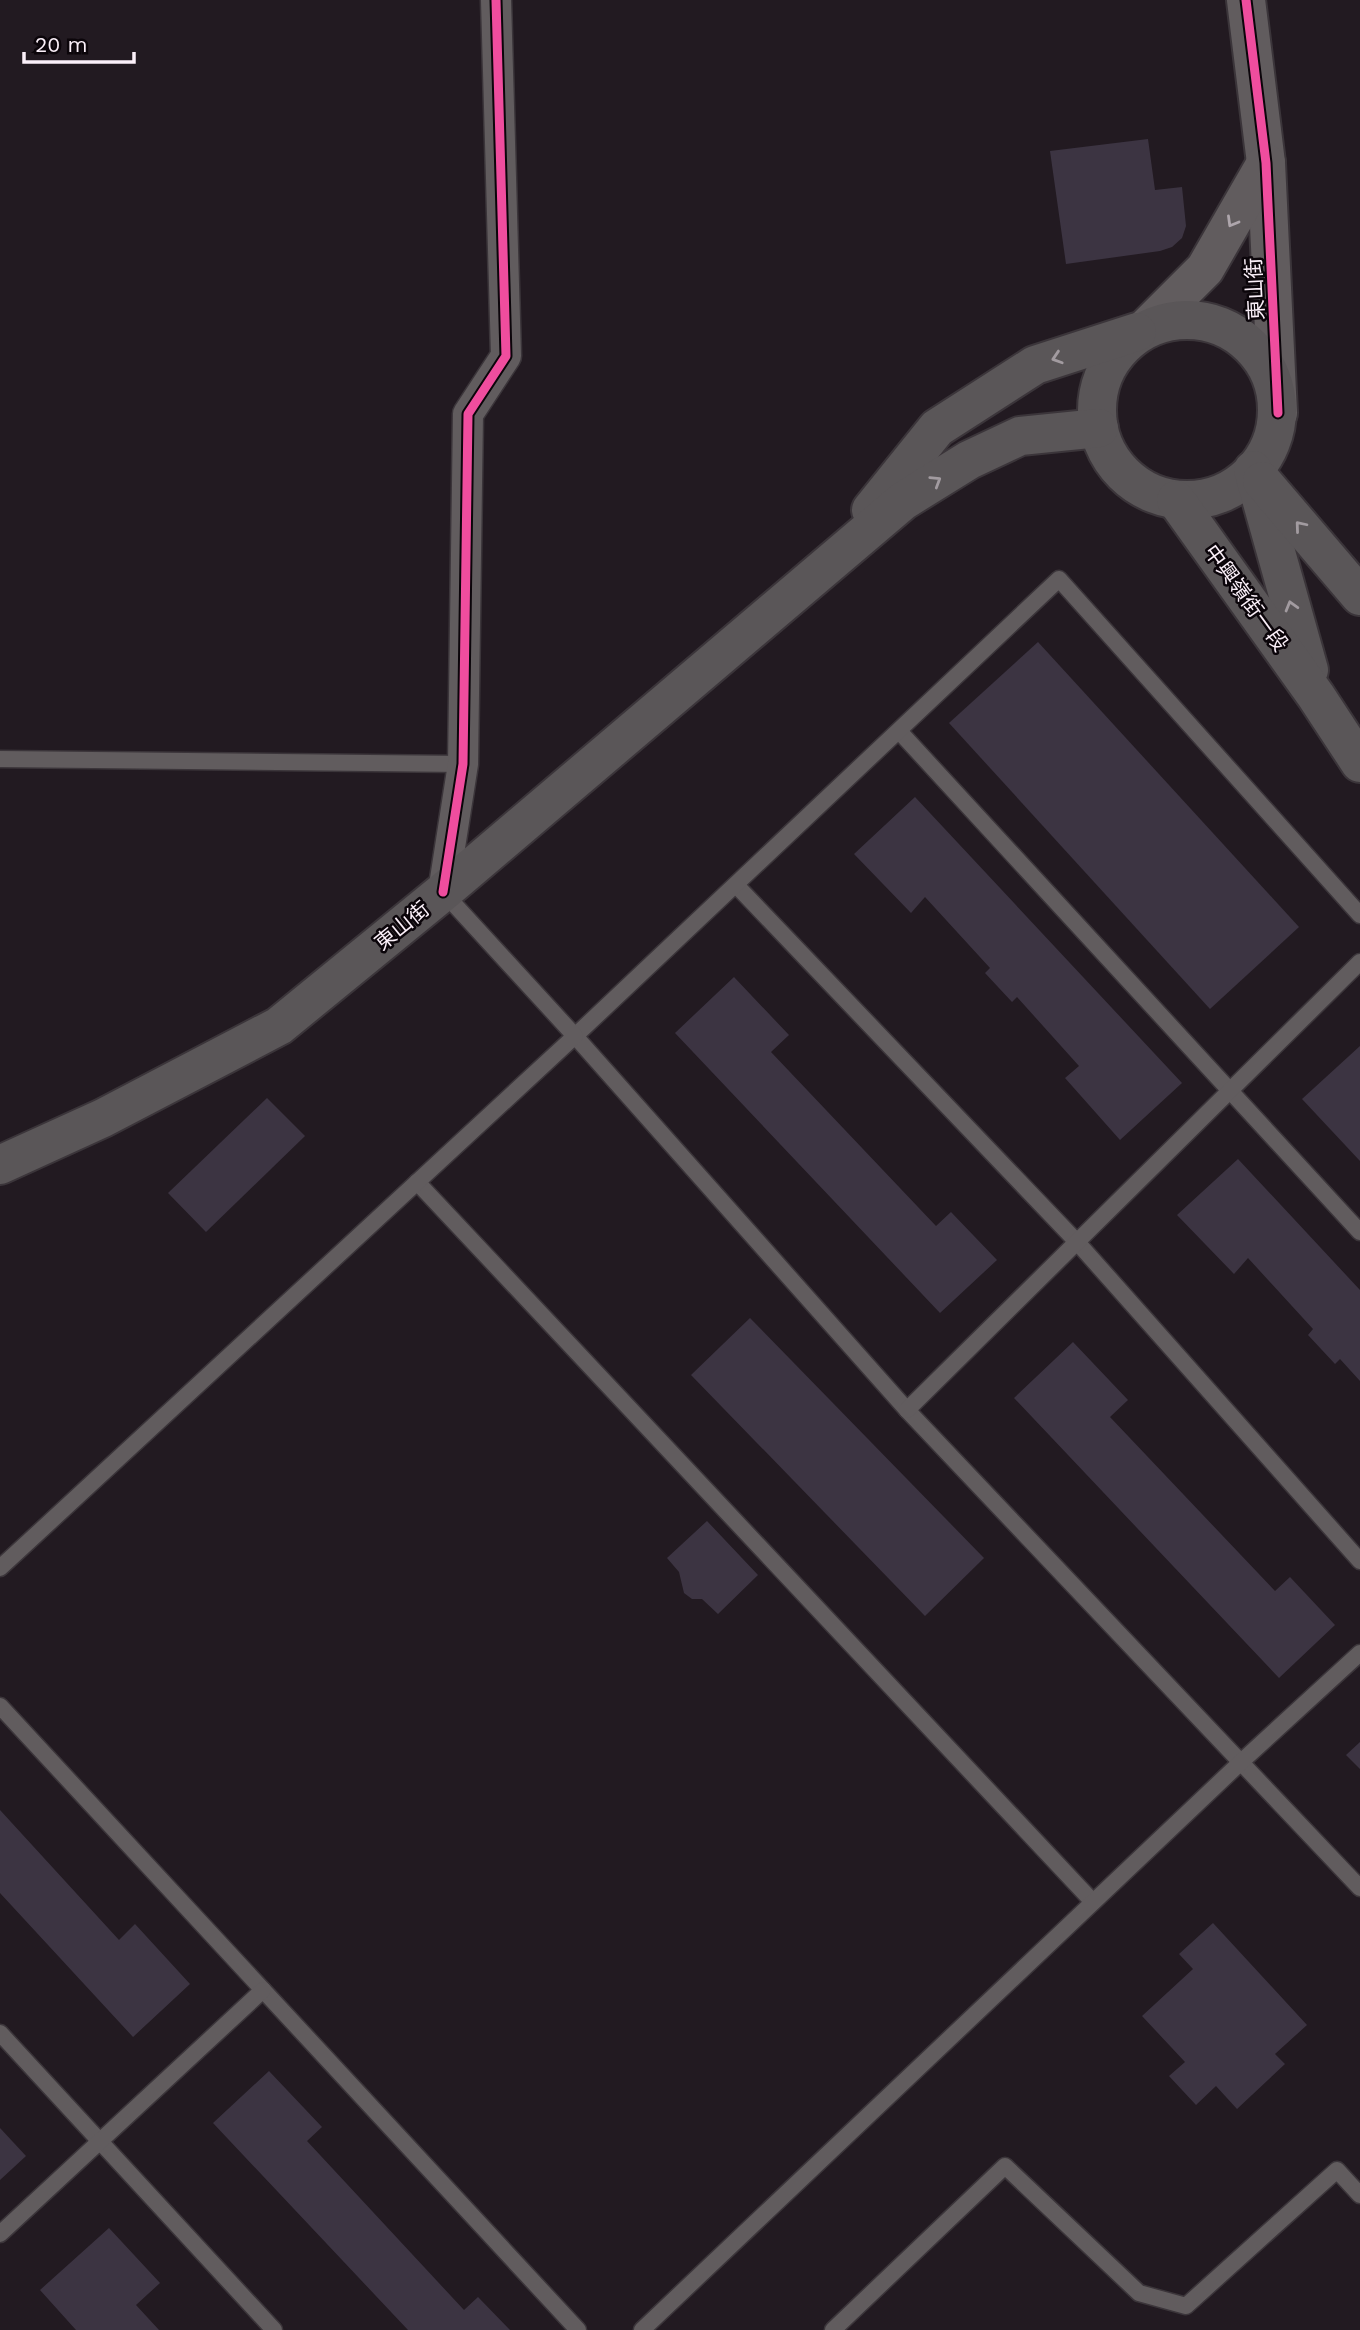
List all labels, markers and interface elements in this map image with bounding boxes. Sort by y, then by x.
scale bar [24,21,135,65]
text: 20 m [35,32,87,57]
one-way arrow [1227,215,1240,228]
street label: 東山街 [1240,257,1269,321]
one-way arrow [1051,350,1064,364]
one-way arrow [928,476,941,489]
one-way arrow [1296,521,1308,534]
street label: 中興嶺街一段 [1199,539,1294,656]
one-way arrow [1285,600,1299,612]
street label: 東山街 [369,896,434,955]

